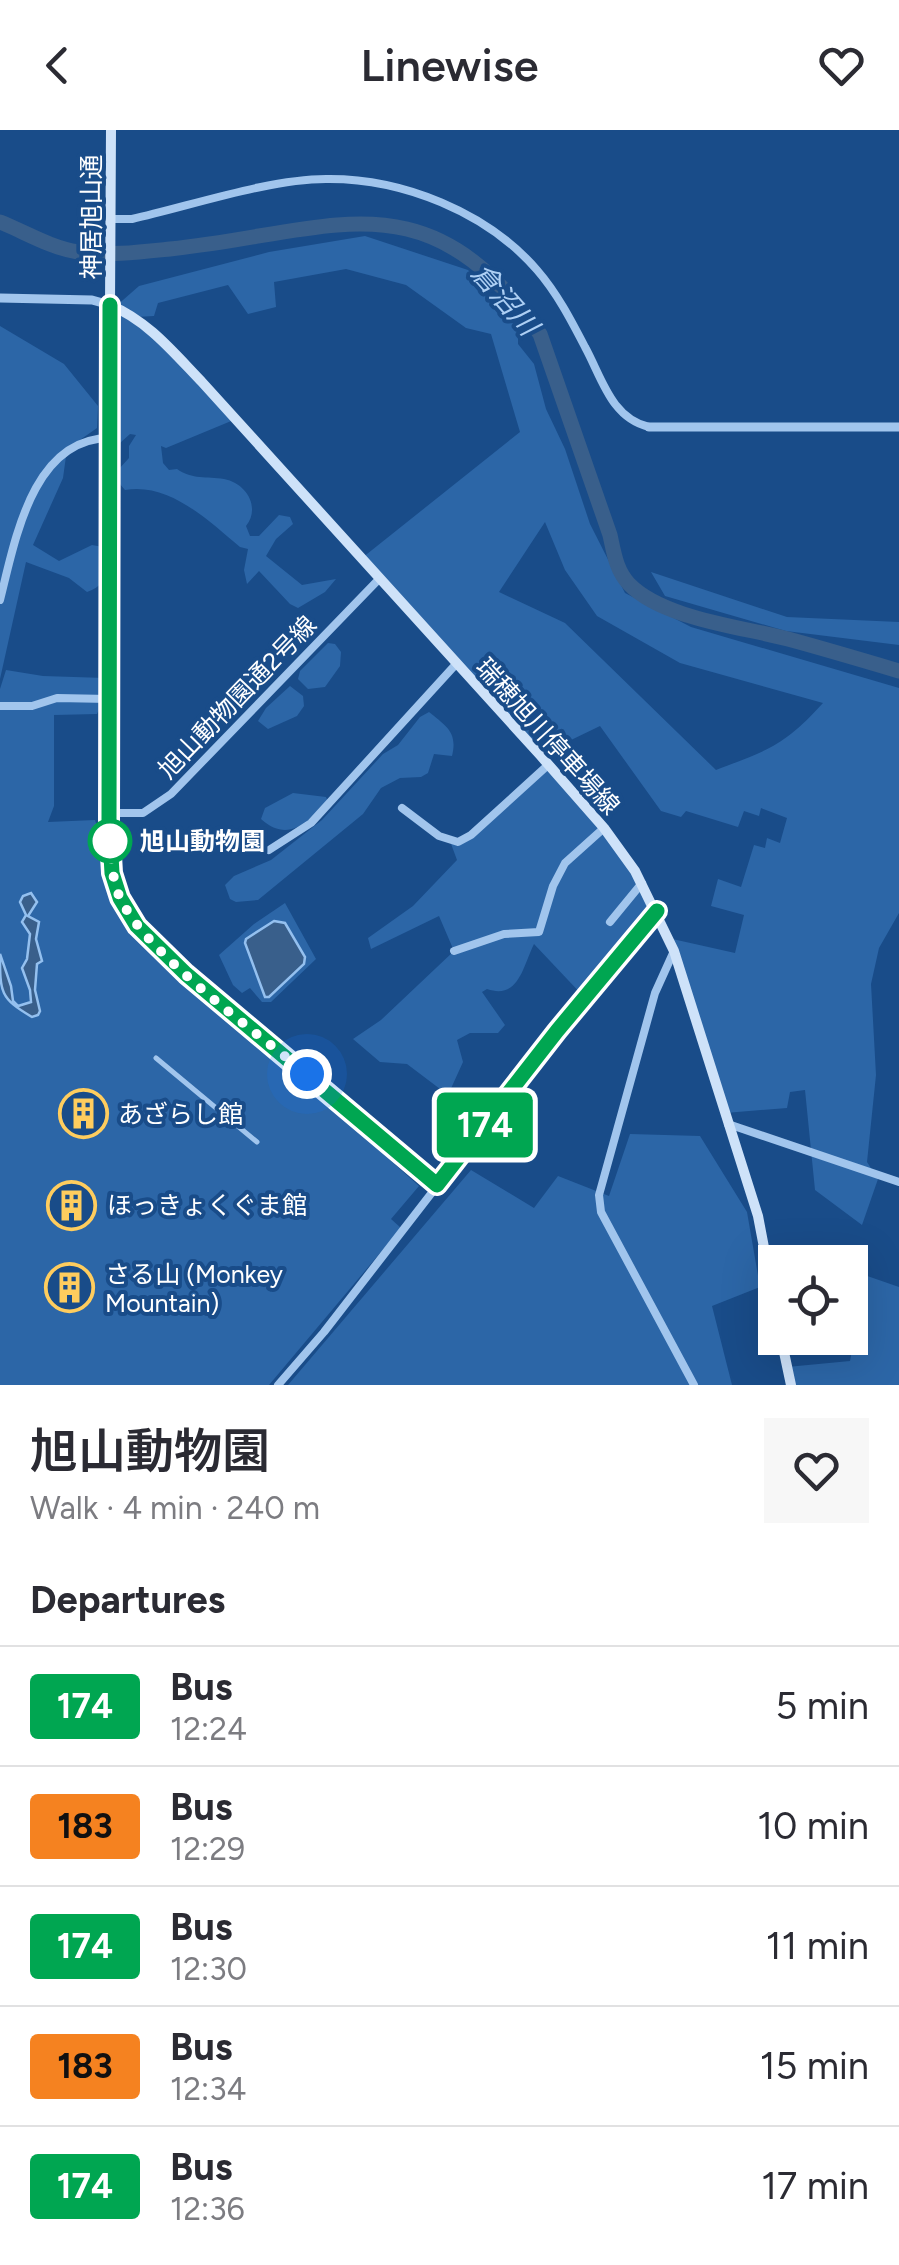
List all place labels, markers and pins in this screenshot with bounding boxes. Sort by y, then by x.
marker: 旭山動物園 [89,820,131,862]
place label: 旭山動物園 [140,826,265,856]
building icon: あざらし館 [57,1088,109,1140]
place label: あざらし館 [118,1099,243,1129]
building icon: ほっきょくぐま館 [46,1179,98,1231]
place label: ほっきょくぐま館 [107,1190,307,1220]
place label: さる山 (Monkey Mountain) [105,1259,283,1318]
building icon: さる山 (Monkey Mountain) [44,1262,96,1314]

